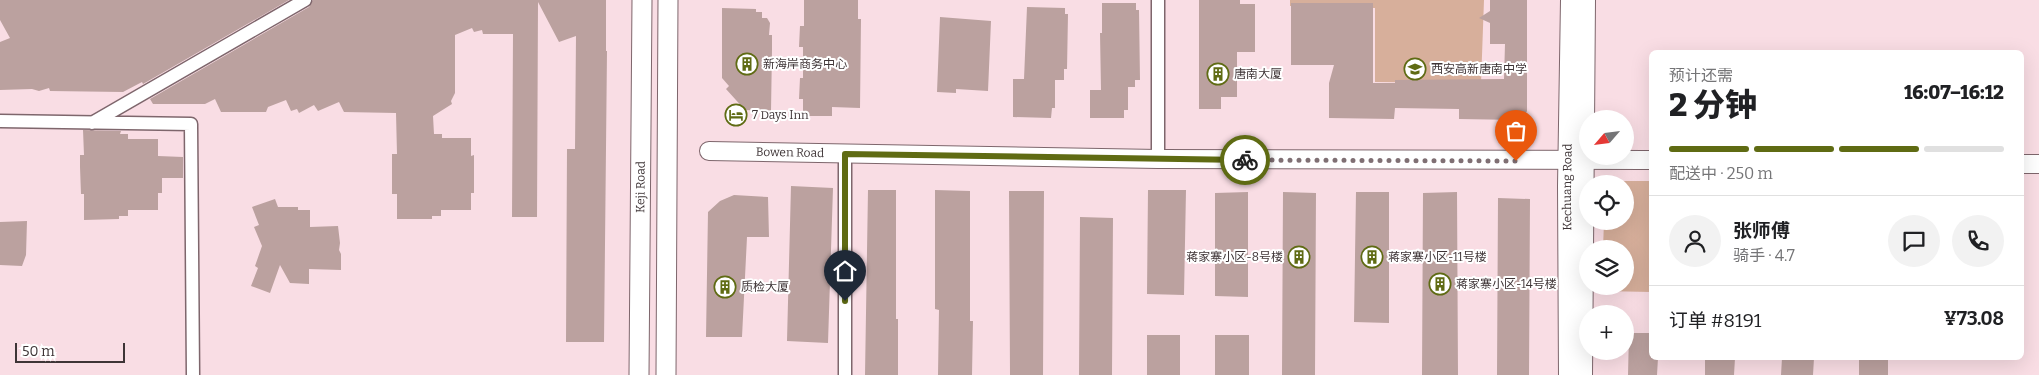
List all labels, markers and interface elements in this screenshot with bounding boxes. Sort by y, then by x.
building icon: 新海岸商务中心 [735,52,759,76]
place label: 新海岸商务中心 [763,57,847,71]
school or university icon: 西安高新唐南中学 [1403,57,1427,81]
building icon: 唐南大厦 [1206,62,1230,86]
place label: 西安高新唐南中学 [1431,62,1527,76]
text: 预计还需 [1669,66,1733,85]
place label: 唐南大厦 [1234,67,1282,81]
text: 16:07–16:12 [1904,81,2004,104]
text: 2 分钟 [1669,86,1757,124]
hotel icon: 7 Days Inn [724,103,748,127]
place label: 7 Days Inn [752,108,809,122]
pin [1495,110,1537,161]
north arrow [1579,110,1634,165]
map controls [1579,110,1634,360]
icon: bag [1502,117,1530,145]
courier [1220,135,1270,185]
street label: Kechuang Road [1560,143,1575,231]
street label: Bowen Road [756,145,824,160]
icon: bike [1231,146,1259,174]
street label: Keji Road [633,161,648,213]
text: 配送中 · 250 m [1669,164,1773,183]
button: locate [1579,175,1634,230]
button: person [1669,215,1721,267]
button: chat [1888,215,1940,267]
button: phone [1952,215,2004,267]
text: 张师傅 [1733,219,1790,242]
button: layers [1579,240,1634,295]
building icon: 蒋家寨小区-8号楼 [1287,245,1311,269]
building icon: 蒋家寨小区-11号楼 [1360,245,1384,269]
text: 骑手 · 4.7 [1733,246,1795,265]
pin [824,250,866,301]
place label: 蒋家寨小区-8号楼 [1186,250,1283,264]
place label: 蒋家寨小区-11号楼 [1388,250,1487,264]
icon: home [831,257,859,285]
building icon: 蒋家寨小区-14号楼 [1428,272,1452,296]
building icon: 质检大厦 [713,275,737,299]
place label: 蒋家寨小区-14号楼 [1456,277,1557,291]
place label: 质检大厦 [741,280,789,294]
button: + [1579,305,1634,360]
text: ¥73.08 [1944,307,2004,330]
text: 订单 #8191 [1669,309,1762,332]
scale bar [15,340,125,363]
text: 50 m [22,343,55,360]

